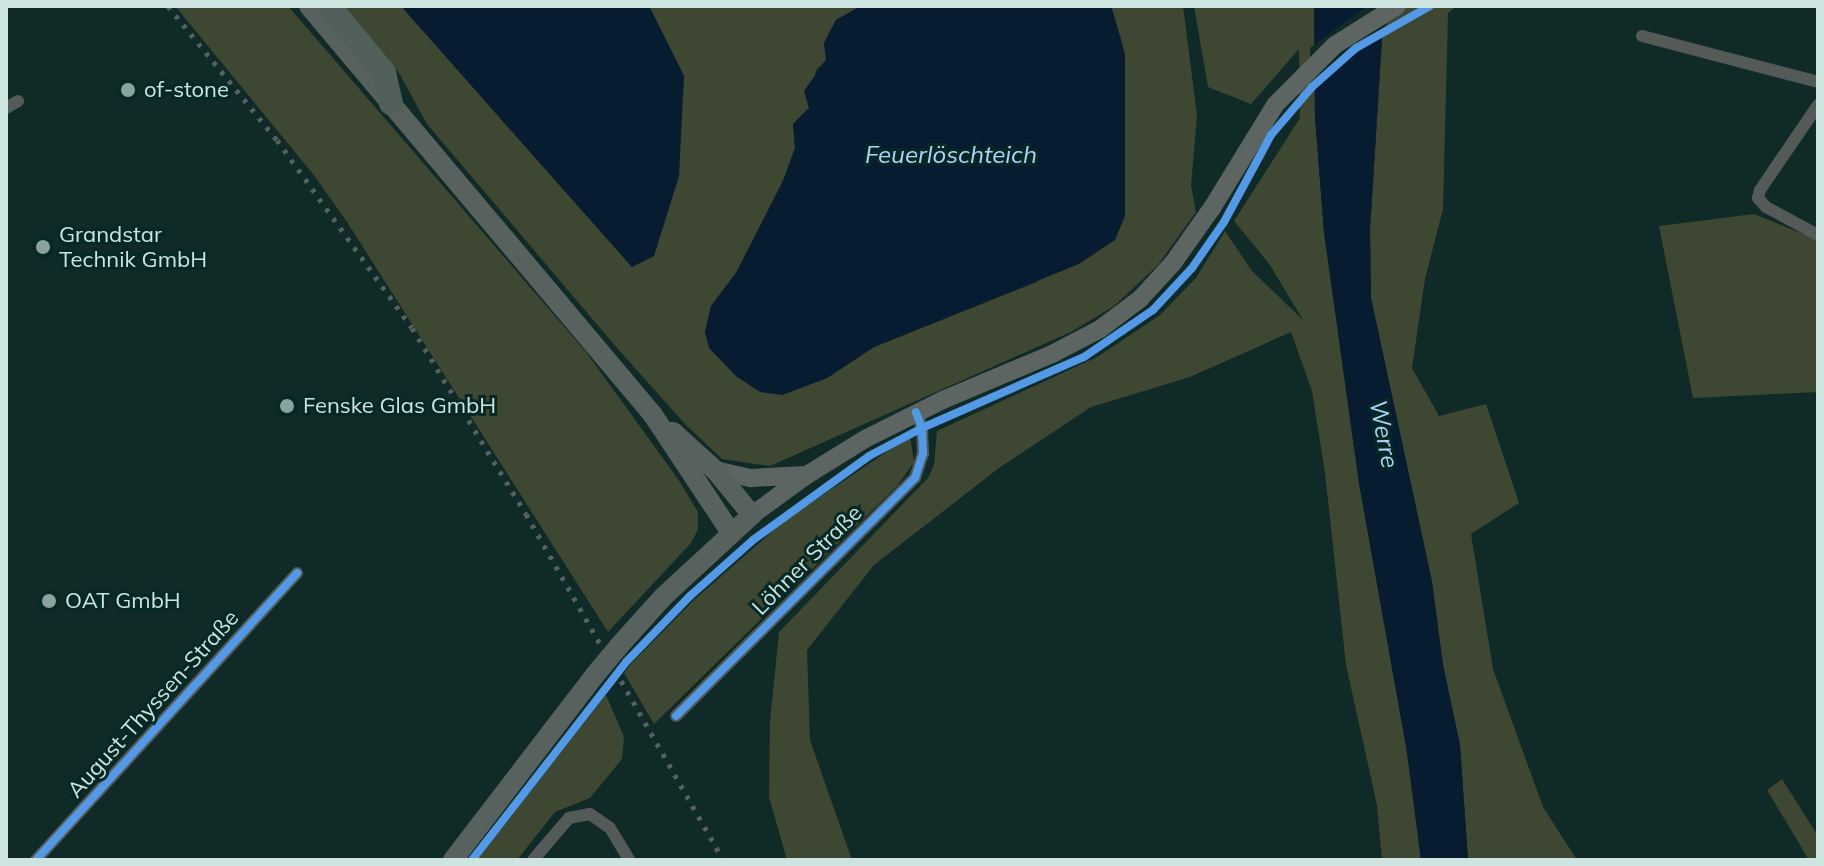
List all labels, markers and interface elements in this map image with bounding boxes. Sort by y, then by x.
place label: of-stone [144,77,229,103]
marker: of-stone [119,81,137,99]
water label: Feuerlöschteich [865,141,1037,169]
place label: Grandstar Technik GmbH [59,221,207,272]
marker: Grandstar Technik GmbH [34,238,52,256]
place label: Fenske Glas GmbH [303,393,496,419]
marker: Fenske Glas GmbH [278,397,296,415]
water label: Werre [1363,398,1405,470]
street label: Löhner Straße [747,500,867,620]
place label: OAT GmbH [65,588,181,614]
marker: OAT GmbH [40,592,58,610]
street label: August-Thyssen-Straße [62,605,244,803]

